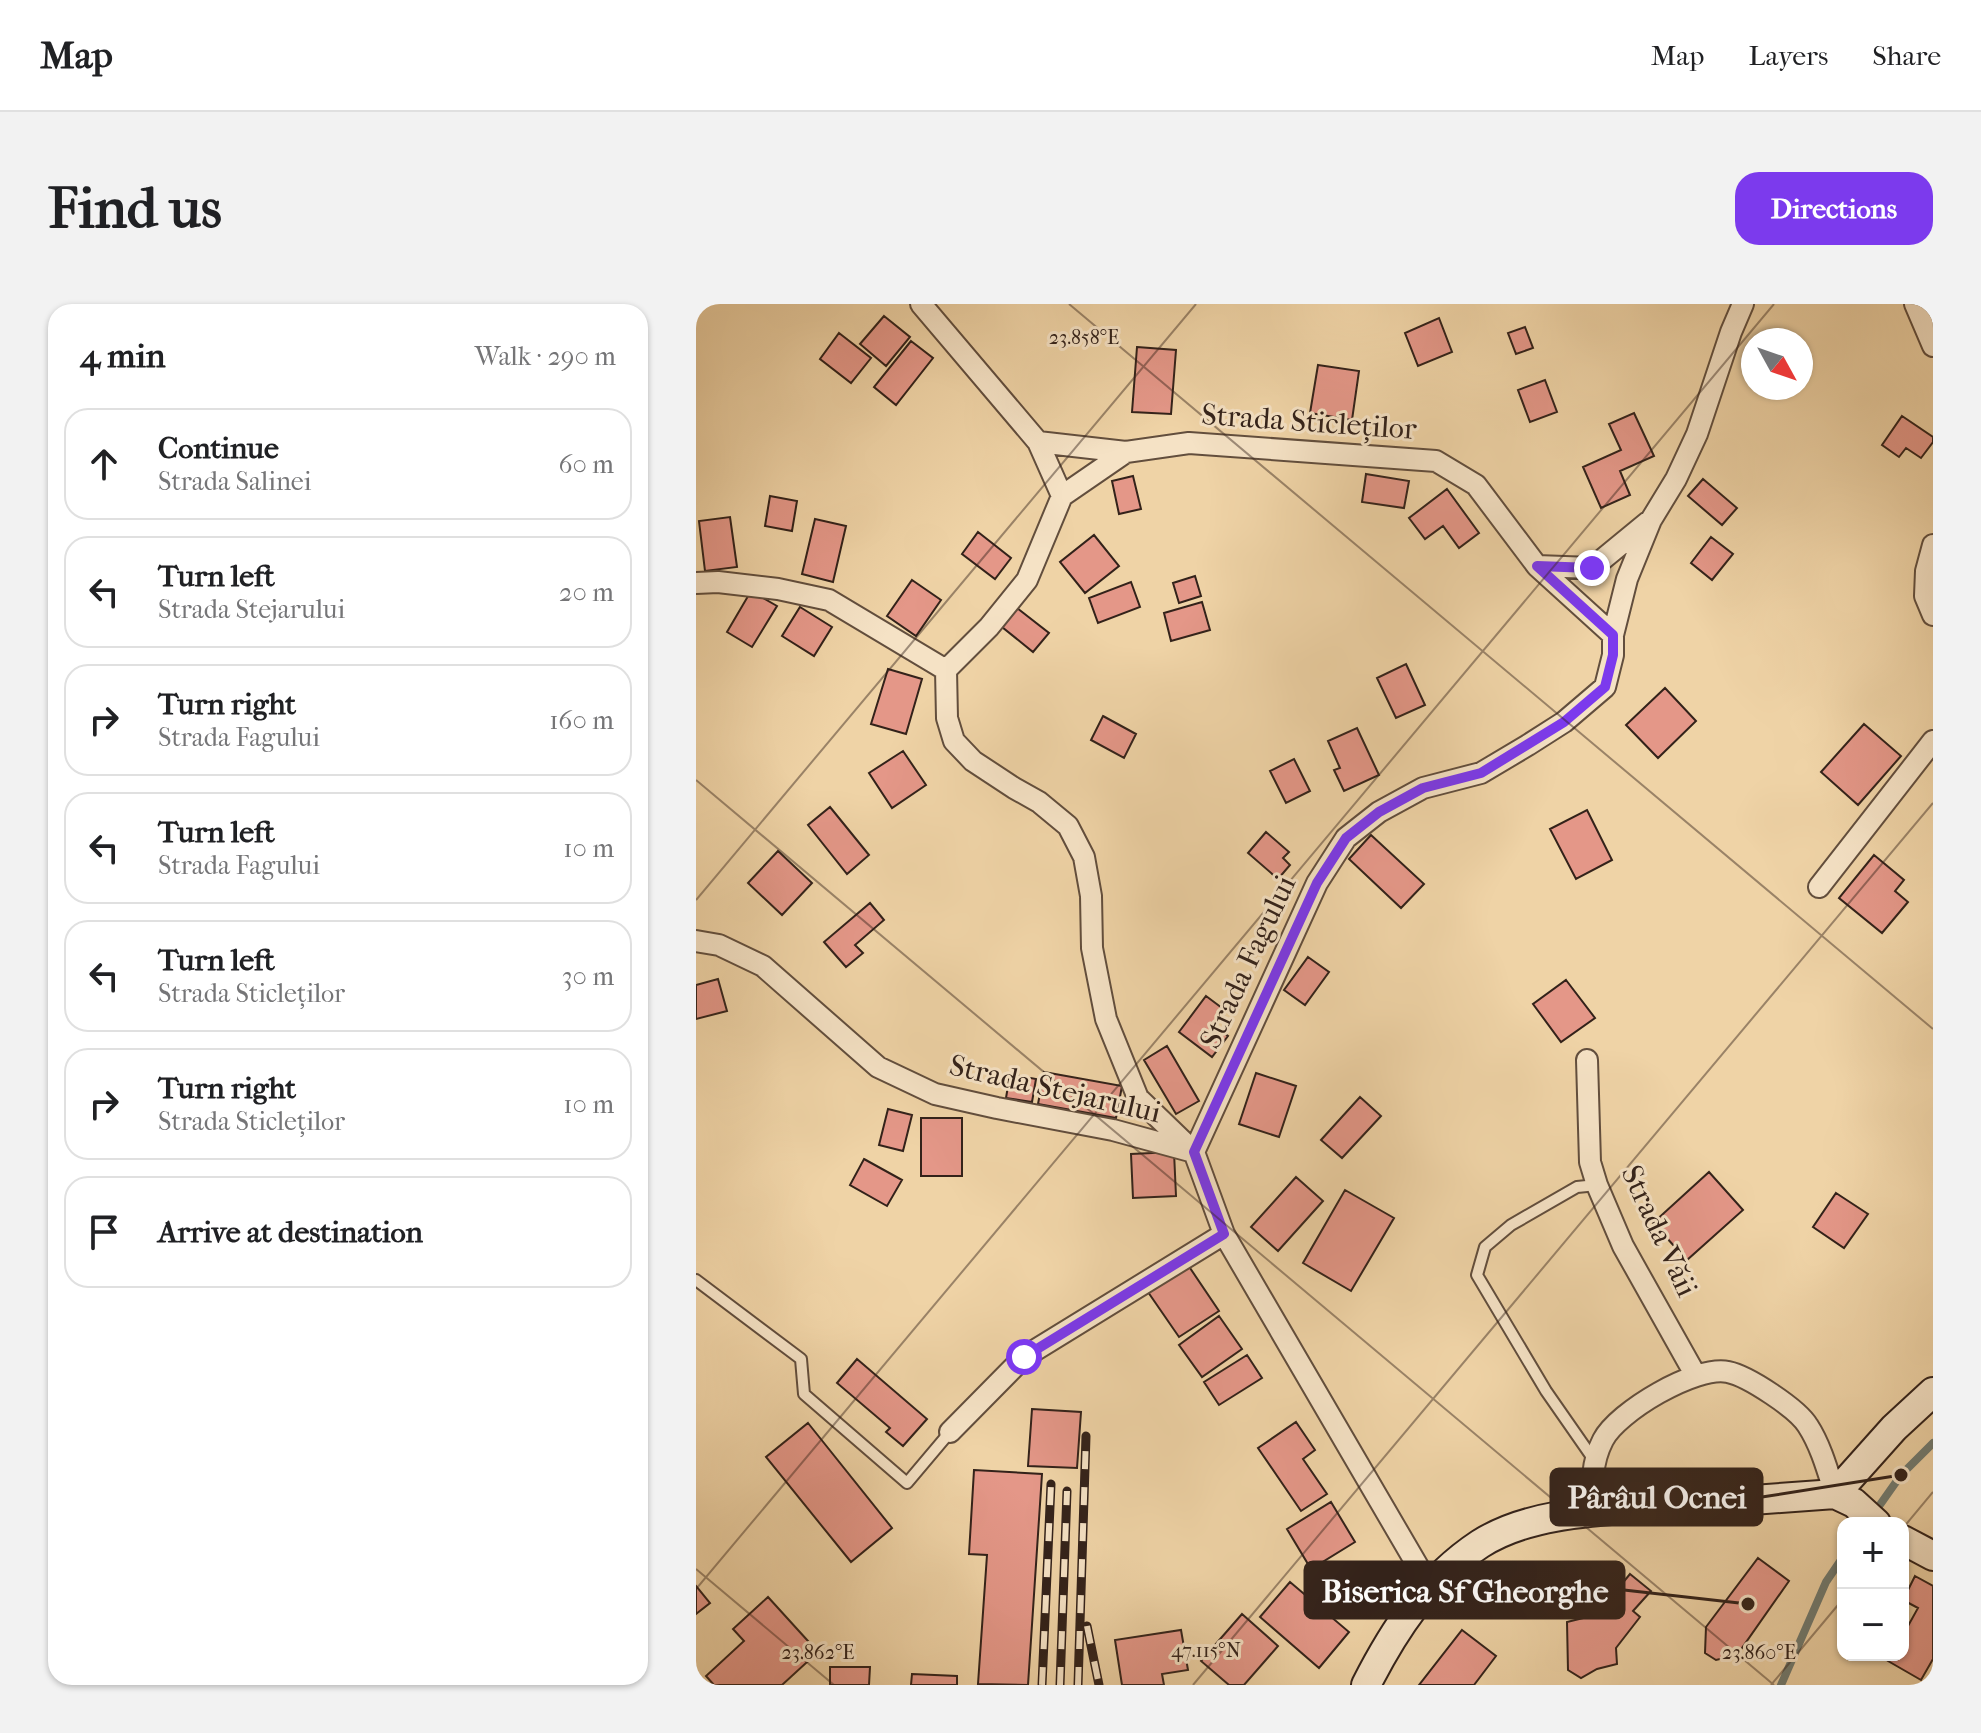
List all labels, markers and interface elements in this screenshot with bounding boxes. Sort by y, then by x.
text: Map [40,33,113,78]
text: Map [1651,39,1704,72]
text: Layers [1748,39,1828,72]
text: Share [1872,39,1941,72]
button: Directions [1735,172,1933,245]
text: Find us [48,176,222,241]
text: 23.858°E [1049,326,1119,349]
north arrow [1741,328,1813,400]
text: 4 min [80,336,165,376]
text: Walk · 290 m [475,341,616,372]
street label: Strada Sticleților [1200,397,1418,447]
text: Continue [158,431,279,466]
icon: ahead [82,442,126,486]
text: 60 m [558,449,614,480]
text: Strada Salinei [158,466,311,497]
route end [1574,550,1610,586]
text: Turn left [158,559,275,594]
icon: left [82,570,126,614]
text: 20 m [559,577,614,608]
text: Strada Stejarului [158,594,345,625]
text: Turn right [158,687,296,722]
icon: right [82,698,126,742]
text: 160 m [549,705,614,736]
text: Strada Fagului [158,722,320,753]
text: Turn left [158,815,275,850]
icon: left [82,826,126,870]
text: 10 m [563,833,614,864]
text: Strada Fagului [158,850,320,881]
street label: Strada Fagului [1193,870,1303,1054]
text: Turn left [158,943,275,978]
icon: left [82,954,126,998]
text: 30 m [562,961,614,992]
text: Strada Sticleților [158,978,345,1009]
street label: Strada Stejarului [946,1048,1164,1130]
text: Turn right [158,1071,296,1106]
icon: right [82,1082,126,1126]
text: 10 m [563,1089,614,1120]
text: Strada Sticleților [158,1106,345,1137]
street label: Strada Văii [1613,1160,1705,1302]
icon: arrive [82,1210,126,1254]
text: Arrive at destination [158,1215,423,1250]
route start [1006,1339,1042,1375]
callout: Pârâul Ocnei [1551,1469,1762,1525]
text: Pârâul Ocnei [1567,1479,1747,1516]
map controls [1837,1517,1909,1661]
button: + [1837,1517,1909,1589]
callout: Biserica Sf Gheorghe [1305,1562,1624,1618]
text: Biserica Sf Gheorghe [1322,1573,1609,1610]
button: − [1837,1589,1909,1661]
text: 47.115°N [1171,1639,1241,1662]
text: 23.862°E [781,1641,855,1664]
text: 23.860°E [1722,1641,1796,1664]

